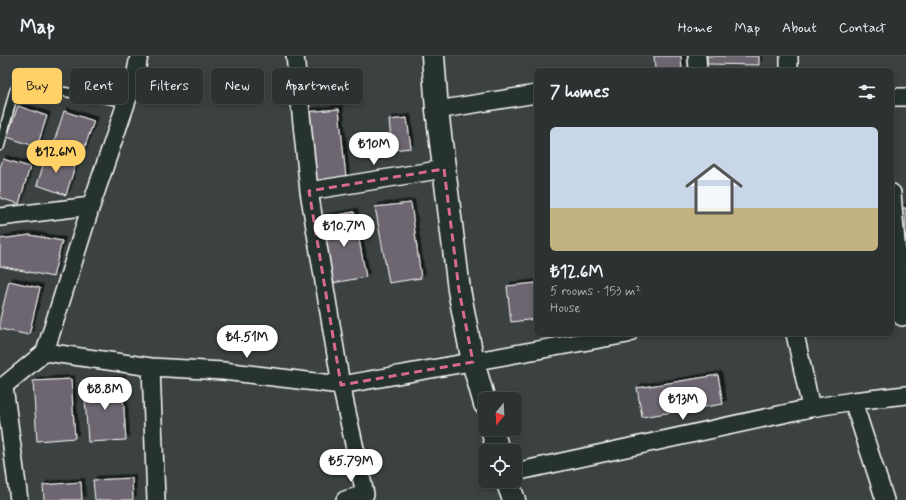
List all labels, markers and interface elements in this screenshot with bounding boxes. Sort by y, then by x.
text: Map [20,15,55,40]
text: Home [678,19,712,37]
text: Map [734,19,760,37]
text: About [782,19,817,37]
text: Contact [839,19,886,37]
chip: Buy [12,68,62,104]
chip: Rent [70,68,128,104]
chip: Filters [136,68,203,104]
chip: New [211,68,264,104]
chip: Apartment [272,68,363,104]
text: 7 homes [550,81,609,103]
icon: filters [856,81,878,103]
pin: ₺10M [350,132,398,166]
text: ₺10M [358,136,390,153]
pin: ₺12.6M [23,140,89,174]
text: ₺12.6M [36,144,76,161]
icon: home [678,153,750,225]
pin: ₺10.7M [311,214,377,248]
text: ₺10.7M [323,218,365,235]
text: ₺12.6M [550,261,603,283]
text: 5 rooms · 153 m² [550,283,641,300]
text: House [550,300,581,317]
pin: ₺4.51M [214,325,280,359]
text: ₺4.51M [226,329,268,346]
pin: ₺8.8M [77,377,133,411]
text: ₺8.8M [87,381,123,398]
pin: ₺13M [659,387,707,421]
text: ₺13M [668,391,698,408]
north arrow [478,392,522,436]
map controls [478,392,522,488]
button: locate [478,444,522,488]
pin: ₺5.79M [318,449,384,483]
text: ₺5.79M [329,453,373,470]

